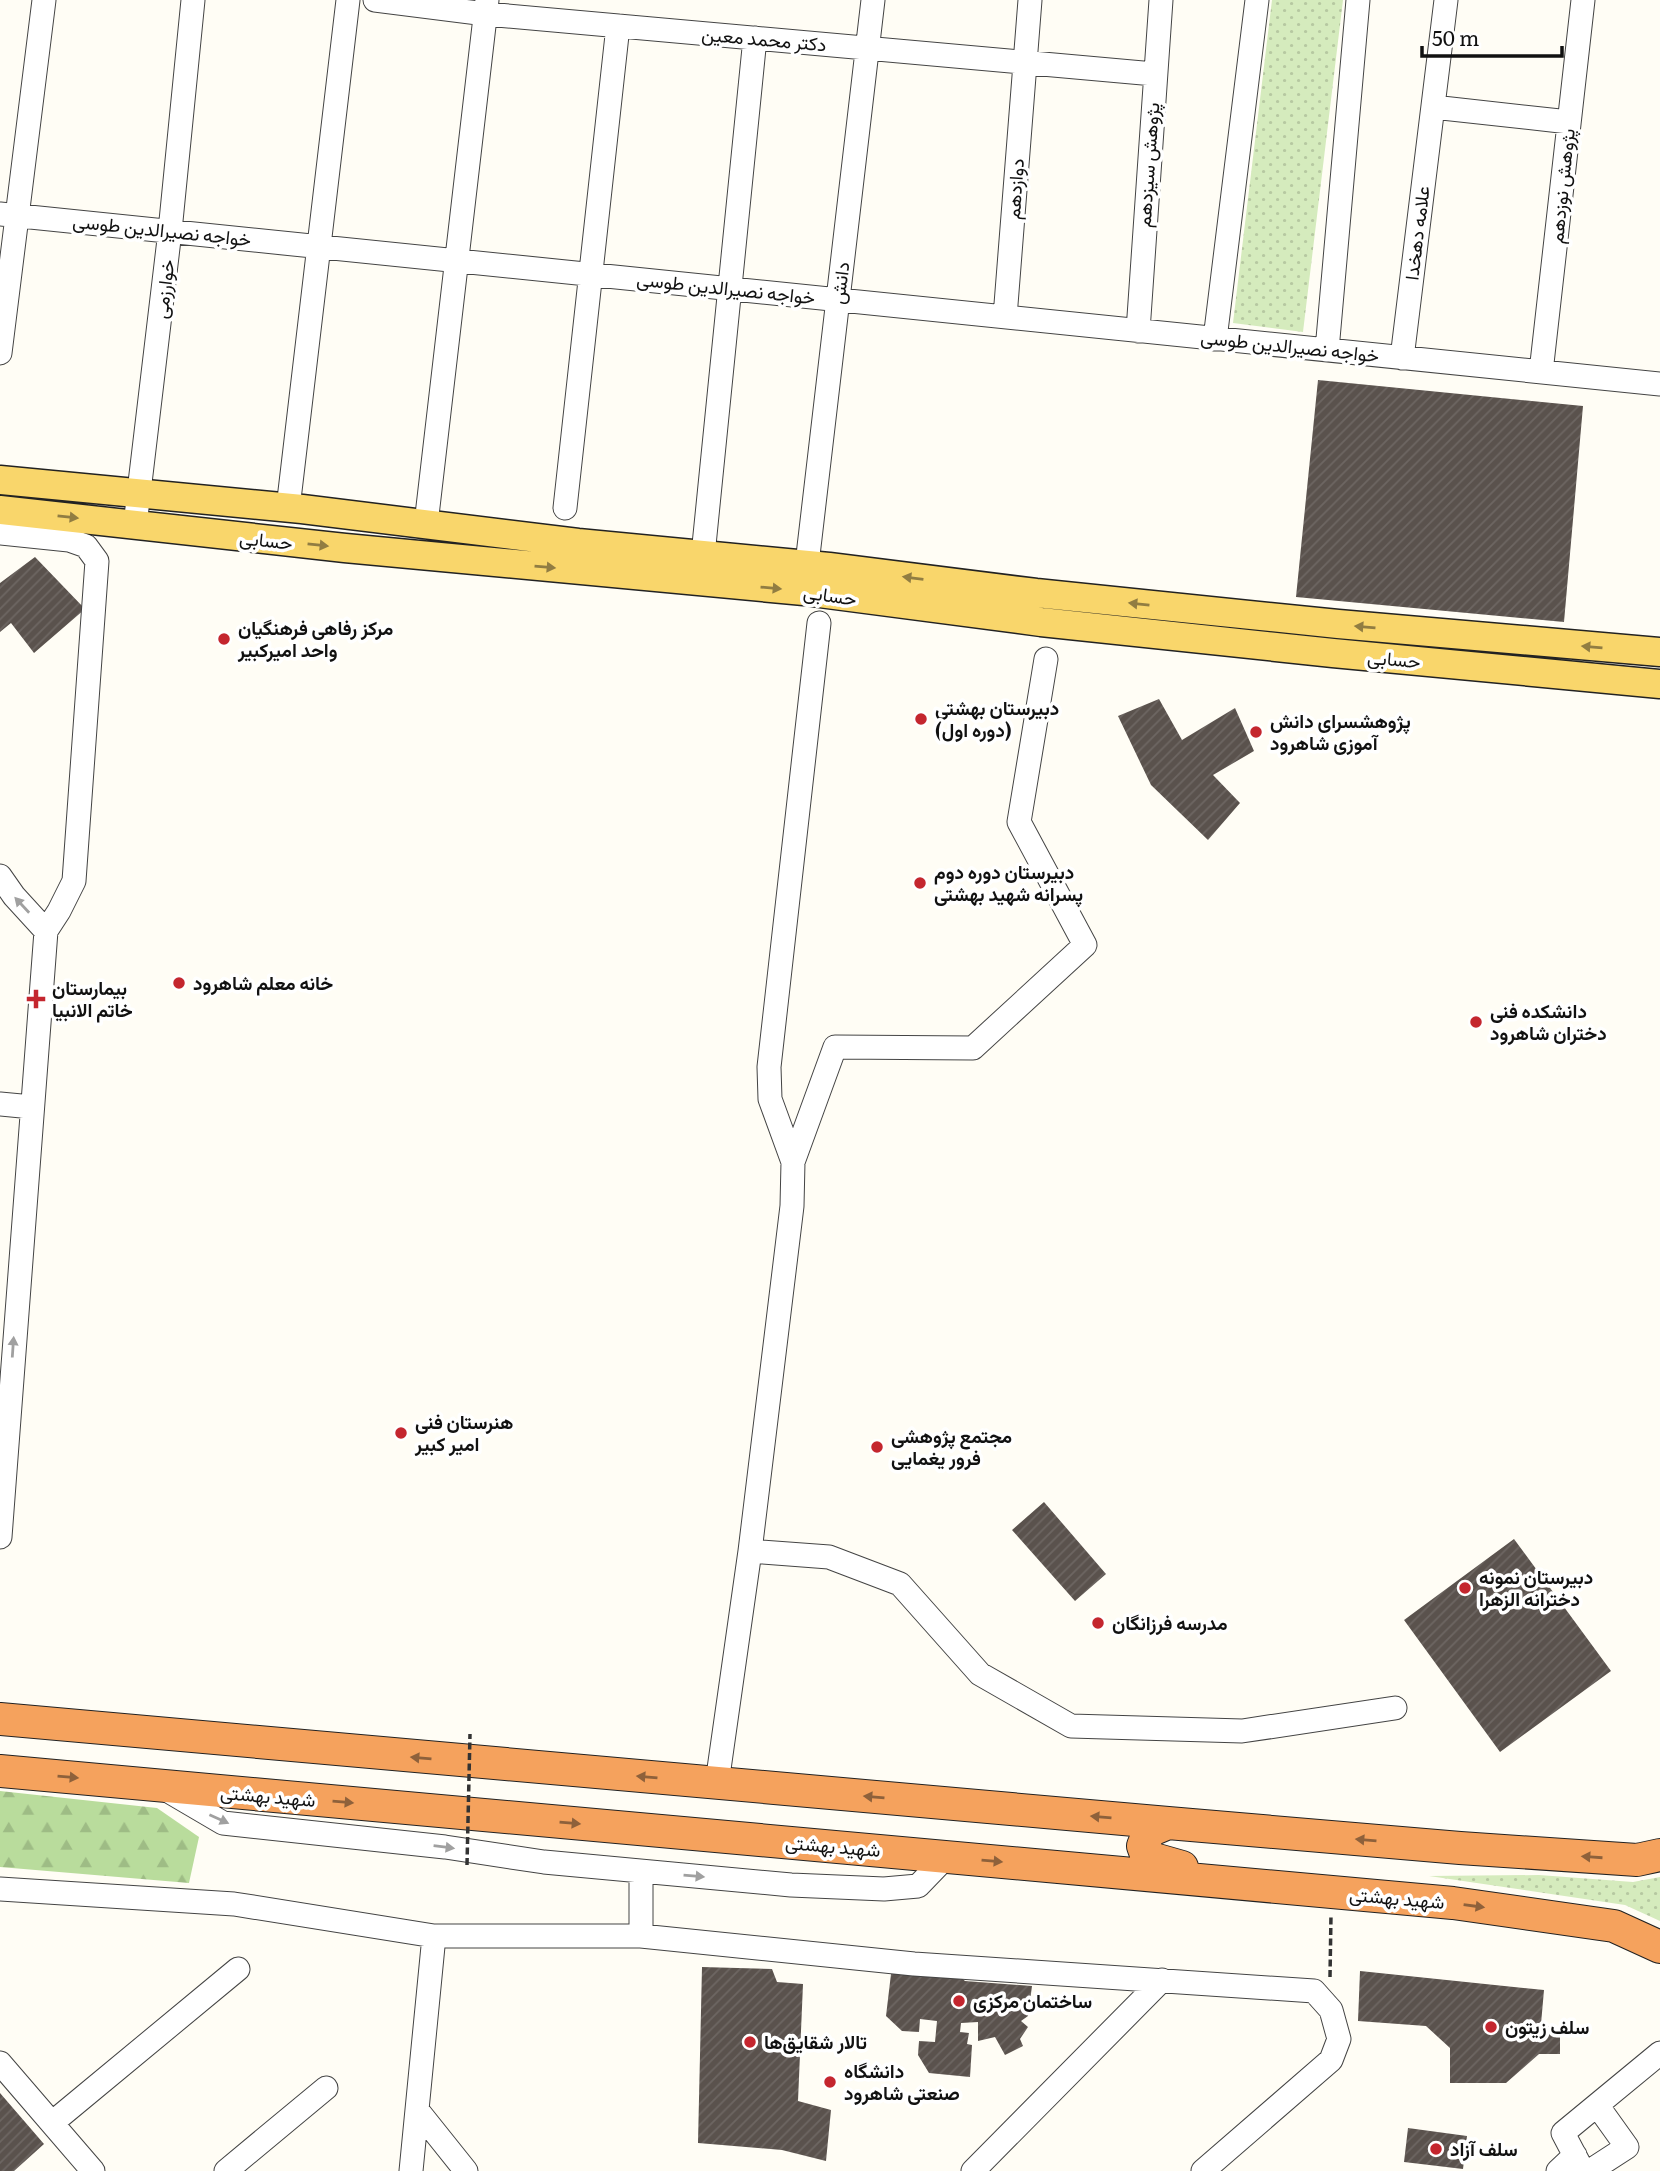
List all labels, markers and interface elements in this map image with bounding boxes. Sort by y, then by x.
scale bar [1422,14,1562,58]
street label: دکتر محمد معین [700,19,828,57]
text: 50 m [1432,21,1479,52]
street label: پژوهش سیزدهم [1129,101,1166,228]
street label: پژوهش نوزدهم [1541,127,1582,245]
street label: دوازدهم [998,157,1030,220]
street label: علامه دهخدا [1396,184,1436,282]
street label: خواجه نصیرالدین طوسی [71,206,253,252]
street label: خوارزمی [145,258,181,320]
street label: دانش [823,260,855,306]
street label: خواجه نصیرالدین طوسی [635,264,817,310]
street label: خواجه نصیرالدین طوسی [1199,322,1381,368]
one-way arrow [57,512,79,523]
street label: حسابی [238,522,294,556]
one-way arrow [307,540,329,551]
one-way arrow [534,562,556,573]
one-way arrow [902,572,924,583]
street label: حسابی [802,576,859,612]
one-way arrow [760,583,782,594]
one-way arrow [1128,598,1150,609]
place label: مرکز رفاهی فرهنگیان واحد امیرکبیر [237,613,393,663]
one-way arrow [1354,621,1376,632]
marker: مرکز رفاهی فرهنگیان واحد امیرکبیر [216,631,232,647]
one-way arrow [1581,641,1603,652]
street label: حسابی [1366,642,1422,674]
place label: دبیرستان بهشتی (دوره اول) [935,693,1059,743]
place label: پژوهشسرای دانش آموزی شاهرود [1270,706,1411,756]
marker: دبیرستان بهشتی (دوره اول) [913,711,929,727]
marker: پژوهشسرای دانش آموزی شاهرود [1248,724,1264,740]
place label: دبیرستان دوره دوم پسرانه شهید بهشتی [934,857,1083,908]
marker: دبیرستان دوره دوم پسرانه شهید بهشتی [912,875,928,891]
one-way arrow [14,896,30,914]
place label: خانه معلم شاهرود [193,968,333,996]
place label: بیمارستان خاتم الانبیا [52,973,133,1023]
marker: خانه معلم شاهرود [171,975,187,991]
marker: بیمارستان خاتم الانبیا [26,989,46,1009]
place label: دانشکده فنی دختران شاهرود [1490,996,1607,1046]
marker: دانشکده فنی دختران شاهرود [1468,1014,1484,1030]
one-way arrow [8,1336,19,1358]
place label: هنرستان فنی امیر کبیر [414,1407,513,1457]
place label: مجتمع پژوهشی فرور یغمایی [891,1421,1012,1471]
marker: هنرستان فنی امیر کبیر [393,1425,409,1441]
marker: مجتمع پژوهشی فرور یغمایی [869,1439,885,1455]
place label: دبیرستان نمونه دخترانه الزهرا [1479,1562,1593,1612]
marker: دبیرستان نمونه دخترانه الزهرا [1457,1580,1473,1596]
place label: مدرسه فرزانگان [1112,1608,1227,1636]
marker: مدرسه فرزانگان [1090,1615,1106,1631]
one-way arrow [409,1752,431,1763]
one-way arrow [636,1771,658,1782]
one-way arrow [57,1772,79,1783]
street label: شهید بهشتی [219,1777,317,1813]
one-way arrow [863,1791,885,1802]
one-way arrow [333,1797,355,1808]
one-way arrow [1089,1811,1111,1822]
one-way arrow [209,1813,230,1824]
one-way arrow [559,1818,581,1829]
street label: شهید بهشتی [784,1827,882,1863]
one-way arrow [1354,1834,1376,1845]
one-way arrow [433,1841,455,1852]
one-way arrow [1581,1851,1603,1862]
one-way arrow [981,1856,1003,1867]
one-way arrow [683,1871,705,1882]
street label: شهید بهشتی [1348,1879,1446,1915]
one-way arrow [1463,1900,1485,1911]
place label: ساختمان مرکزی [973,1986,1092,2014]
marker: ساختمان مرکزی [951,1993,967,2009]
place label: سلف زیتون [1505,2012,1589,2040]
marker: سلف زیتون [1483,2019,1499,2035]
place label: تالار شقایق‌‌ها [764,2027,867,2055]
marker: تالار شقایق‌‌ها [742,2034,758,2050]
place label: دانشگاه صنعتی شاهرود [844,2056,960,2106]
marker: دانشگاه صنعتی شاهرود [822,2074,838,2090]
place label: سلف آزاد [1450,2134,1518,2162]
marker: سلف آزاد [1428,2141,1444,2157]

